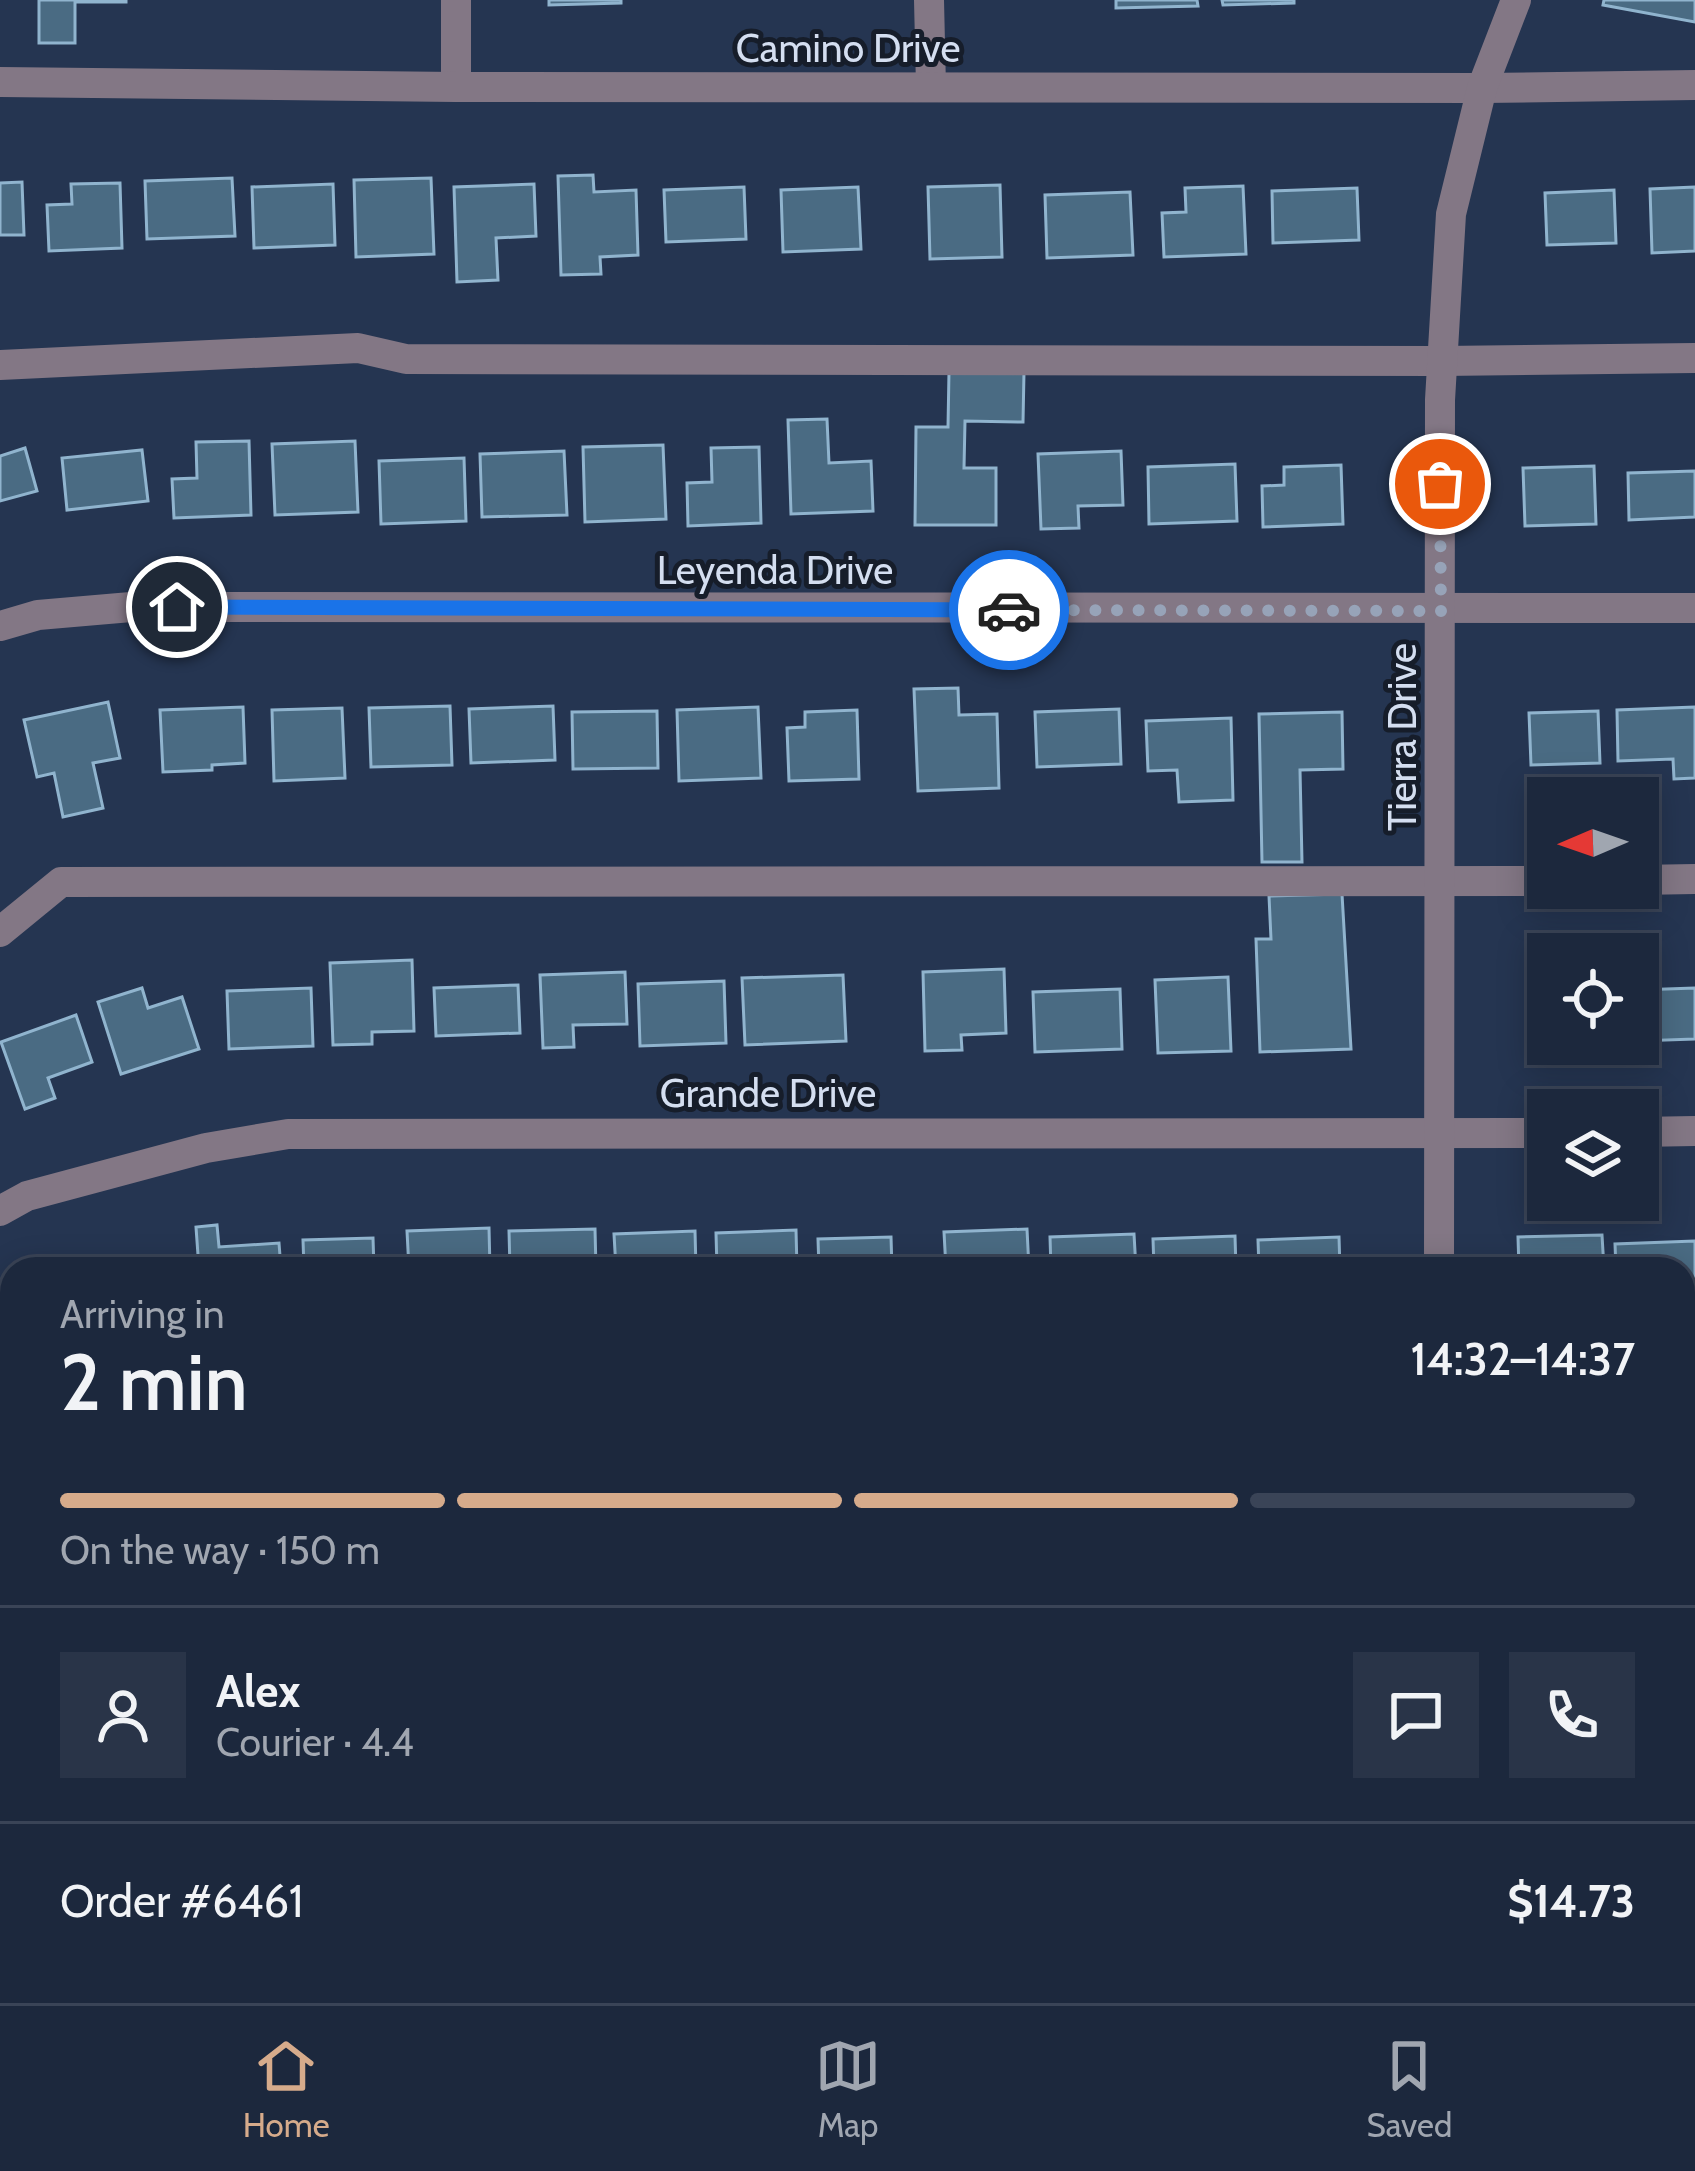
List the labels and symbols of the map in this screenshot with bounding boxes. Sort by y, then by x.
street label: Camino Drive [736,24,960,72]
pin [1389,433,1491,535]
street label: Leyenda Drive [657,546,893,594]
courier [949,550,1069,670]
pin [126,556,228,658]
street label: Tierra Drive [1378,643,1426,831]
north arrow [1527,777,1659,909]
street label: Grande Drive [660,1069,876,1117]

